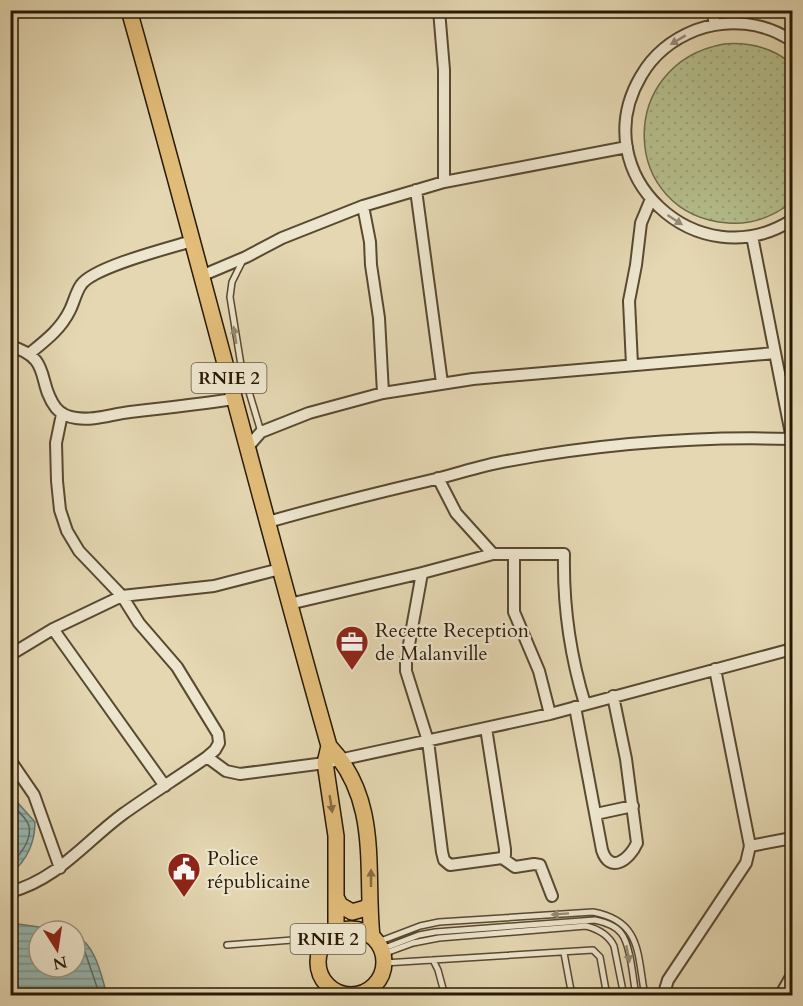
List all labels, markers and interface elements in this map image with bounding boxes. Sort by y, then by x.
one-way arrow [670,34,686,45]
one-way arrow [667,214,683,225]
one-way arrow [231,325,240,344]
road number: RNIE 2 [192,363,266,393]
place label: Recette Reception de Malanville [375,617,530,667]
office icon: Recette Reception de Malanville [334,624,370,671]
one-way arrow [327,795,336,814]
place label: Police républicaine [207,845,310,895]
public building icon: Police républicaine [166,851,202,898]
one-way arrow [366,869,376,888]
one-way arrow [551,909,570,918]
north arrow [27,919,87,979]
road number: RNIE 2 [290,924,366,954]
one-way arrow [624,944,633,963]
text: N [51,950,69,975]

